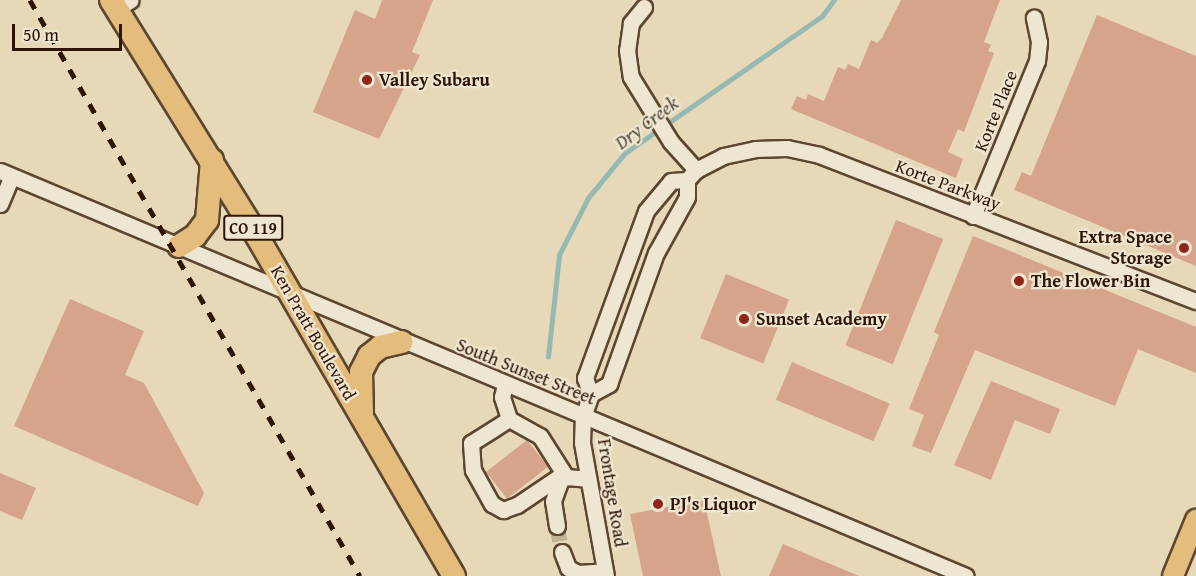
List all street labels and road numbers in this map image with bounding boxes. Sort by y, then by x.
street label: Korte Place [970,67,1022,155]
street label: Korte Parkway [892,155,1004,215]
road number: CO 119 [223,215,283,241]
street label: Ken Pratt Boulevard [266,262,360,404]
street label: South Sunset Street [453,334,599,410]
street label: Frontage Road [593,437,631,549]

